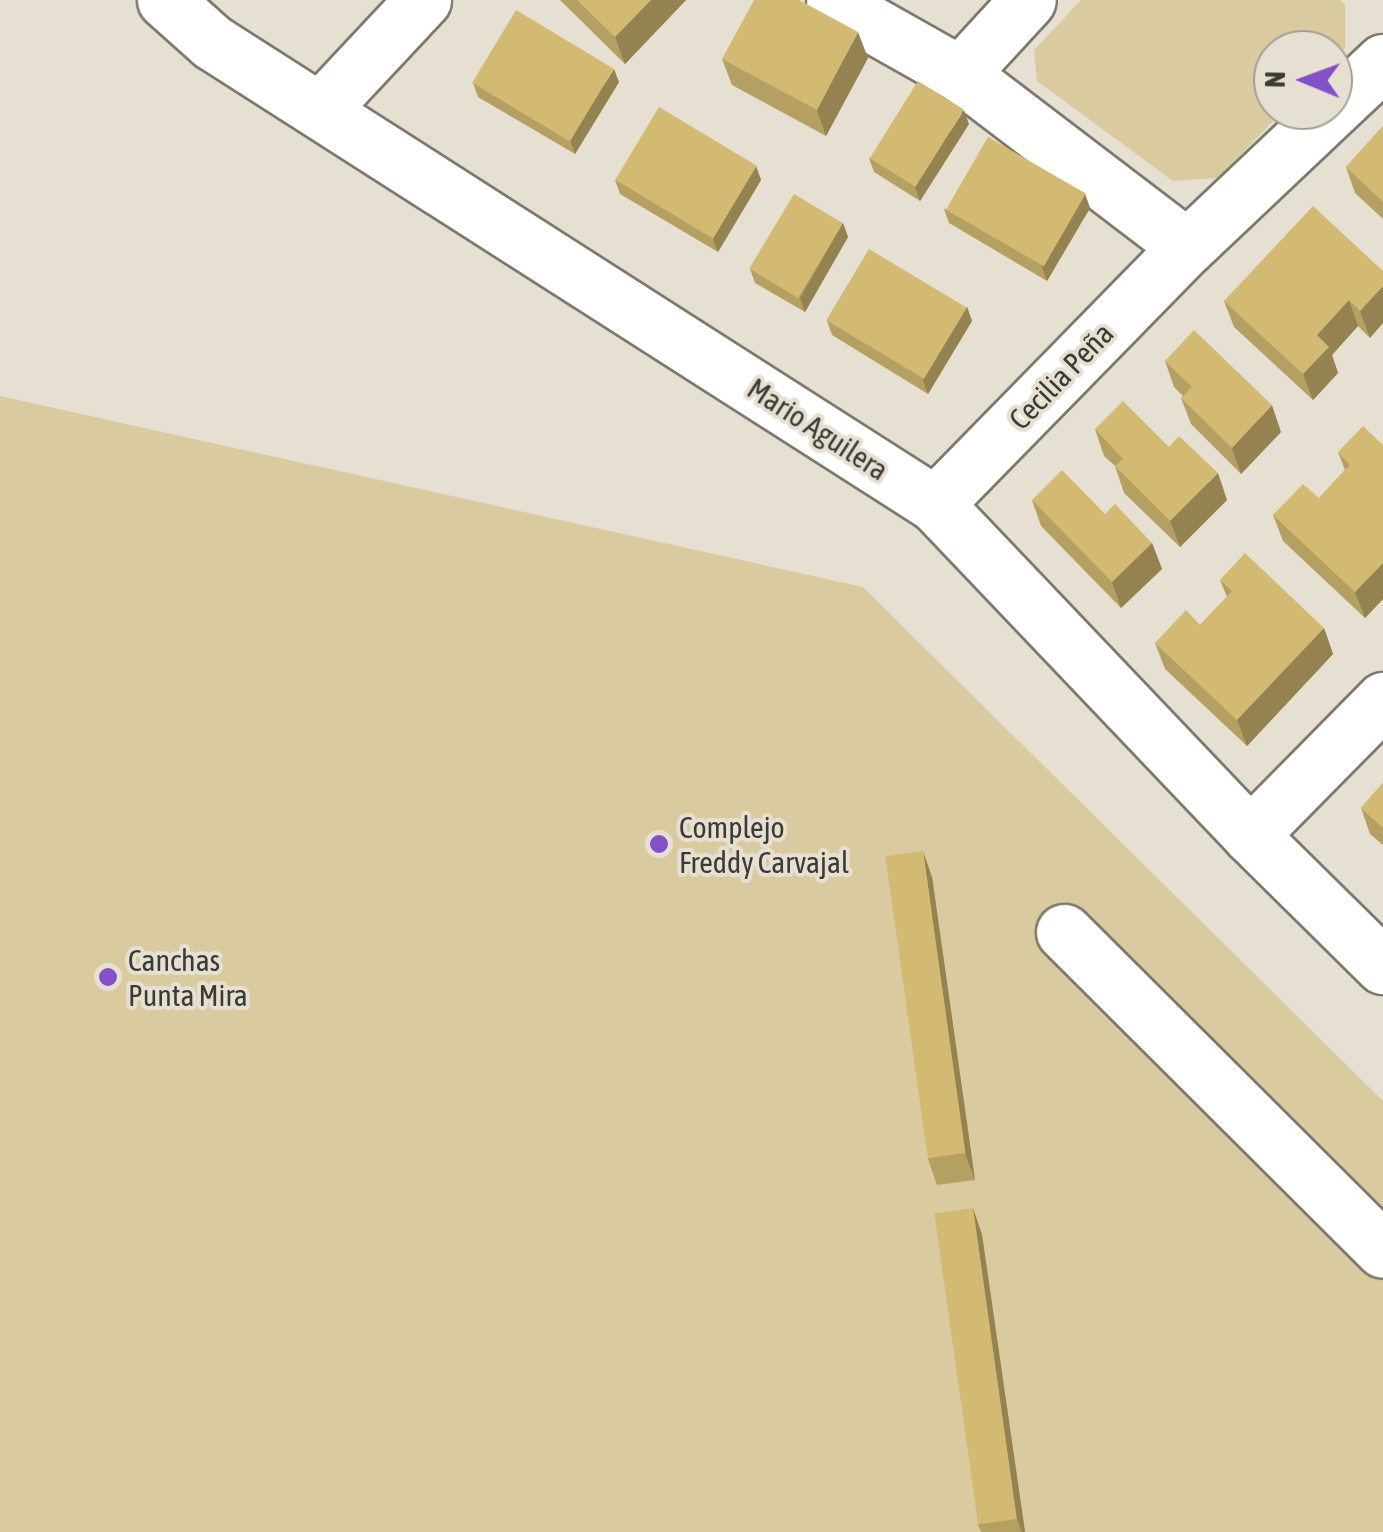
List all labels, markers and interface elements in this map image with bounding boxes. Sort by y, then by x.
north arrow [1253,30,1353,130]
text: N [1259,71,1291,88]
street label: Cecilia Peña [1001,315,1121,437]
street label: Mario Aguilera [741,370,895,488]
place label: Complejo Freddy Carvajal [679,809,849,880]
marker: Complejo Freddy Carvajal [648,833,670,855]
place label: Canchas Punta Mira [128,942,248,1012]
marker: Canchas Punta Mira [97,966,119,988]

